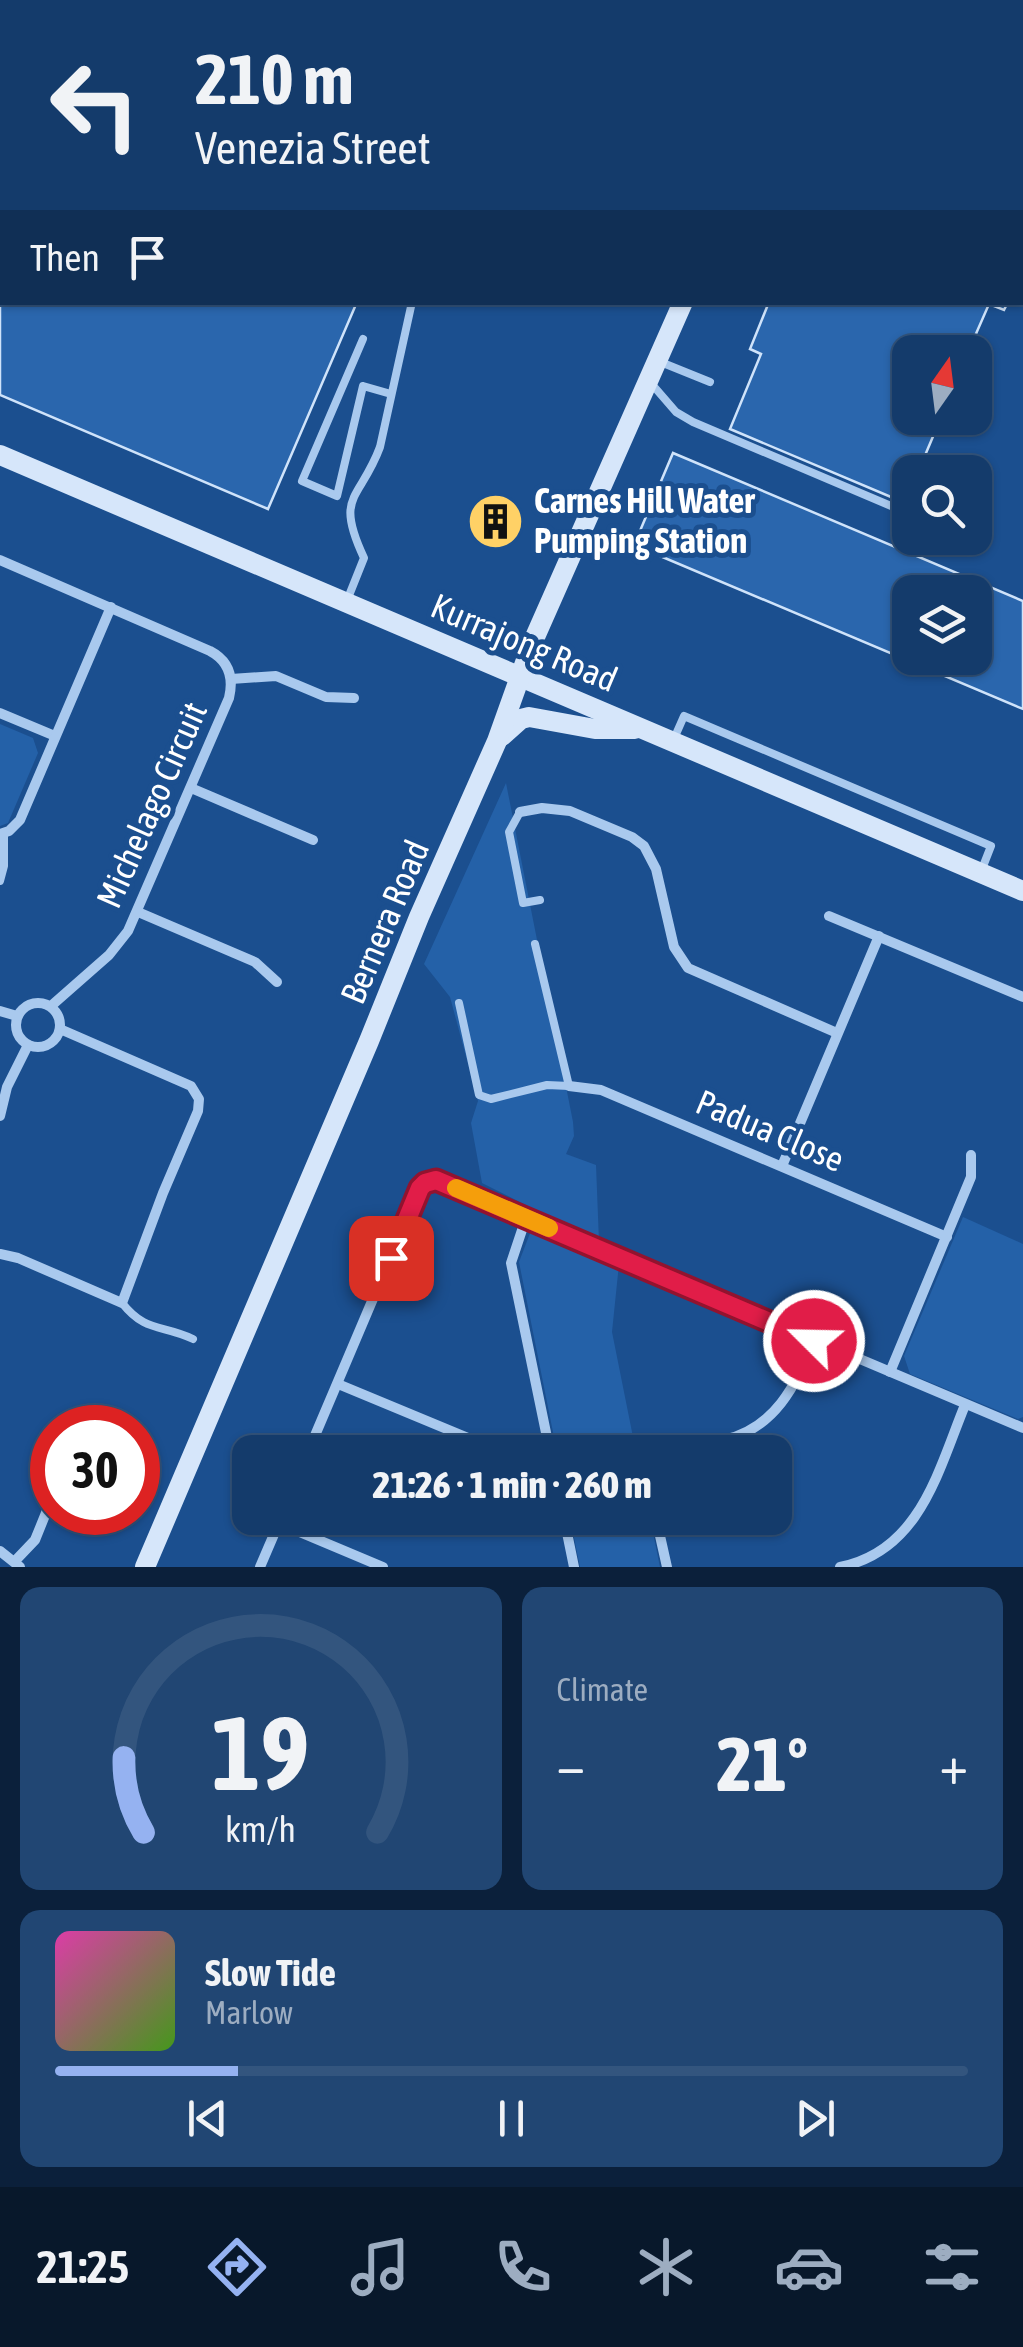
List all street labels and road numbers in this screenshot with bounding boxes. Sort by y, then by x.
street label: Kurrajong Road [425,585,623,699]
street label: Michelago Circuit [88,696,214,913]
street label: Bernera Road [332,834,436,1009]
street label: Padua Close [690,1081,850,1179]

